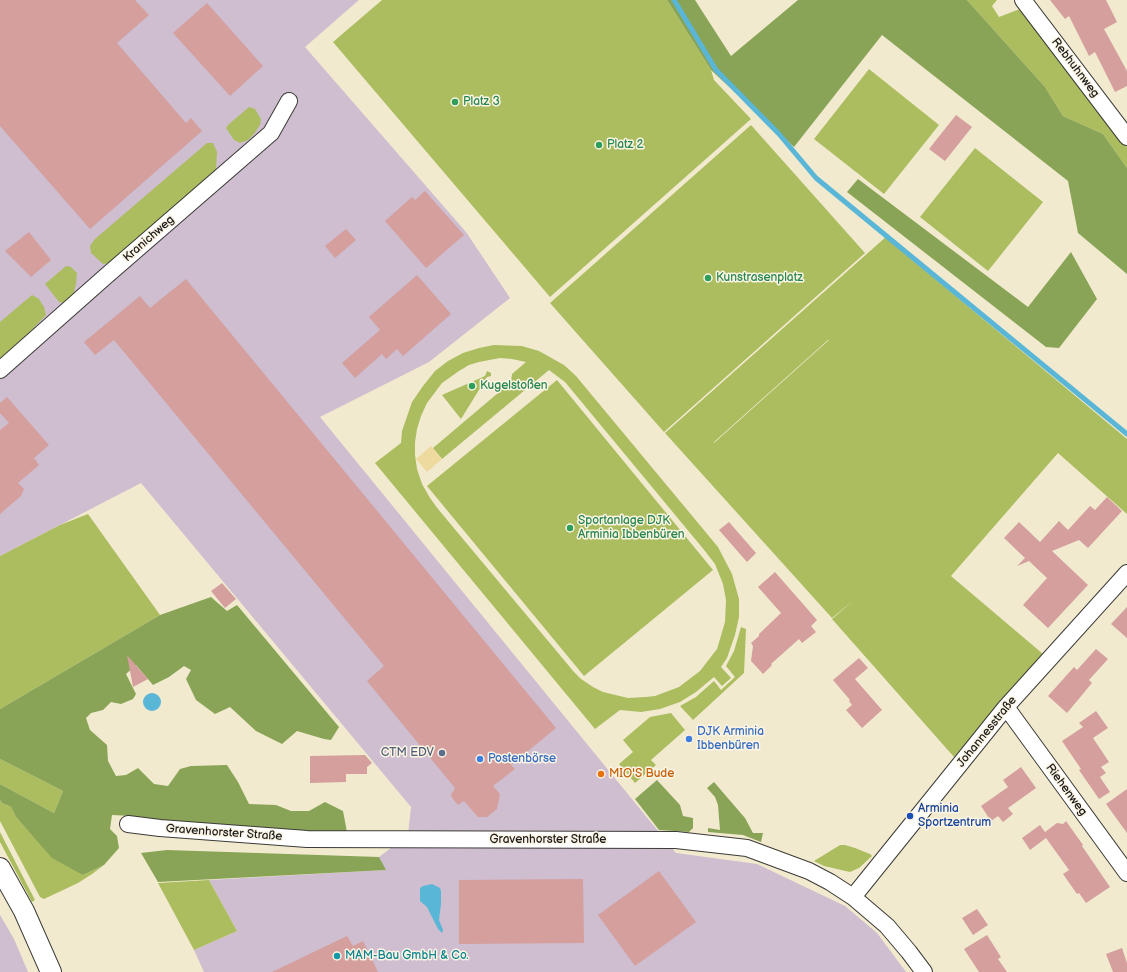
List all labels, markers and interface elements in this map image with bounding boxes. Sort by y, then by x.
street label: Rebhuhnweg [1048,35,1102,101]
place label: Platz 3 [463,95,500,109]
marker: Platz 3 [450,97,460,107]
place label: Platz 2 [607,138,644,152]
marker: Platz 2 [594,140,604,150]
street label: Kranichweg [120,213,178,265]
place label: Kunstrasenplatz [716,271,803,285]
marker: Kunstrasenplatz [703,273,713,283]
place label: Kugelstoßen [480,379,548,393]
marker: Kugelstoßen [467,381,477,391]
place label: Sportanlage DJK Arminia Ibbenbüren [578,514,685,542]
marker: Sportanlage DJK Arminia Ibbenbüren [565,523,575,533]
street label: Johannesstraße [954,694,1020,770]
place label: DJK Arminia Ibbenbüren [697,725,764,753]
marker: DJK Arminia Ibbenbüren [684,734,694,744]
place label: CTM EDV [381,746,434,760]
marker: CTM EDV [437,748,447,758]
place label: Postenbörse [488,752,556,766]
marker: Postenbörse [475,754,485,764]
street label: Riehenweg [1042,761,1090,819]
place label: MIO'S Bude [609,767,674,781]
marker: MIO'S Bude [596,769,606,779]
place label: Arminia Sportzentrum [918,802,991,830]
marker: Arminia Sportzentrum [905,811,915,821]
street label: Gravenhorster Straße [165,822,283,844]
street label: Gravenhorster Straße [490,833,606,847]
place label: MAM-Bau GmbH & Co. [345,949,469,963]
marker: MAM-Bau GmbH & Co. [332,951,342,961]

